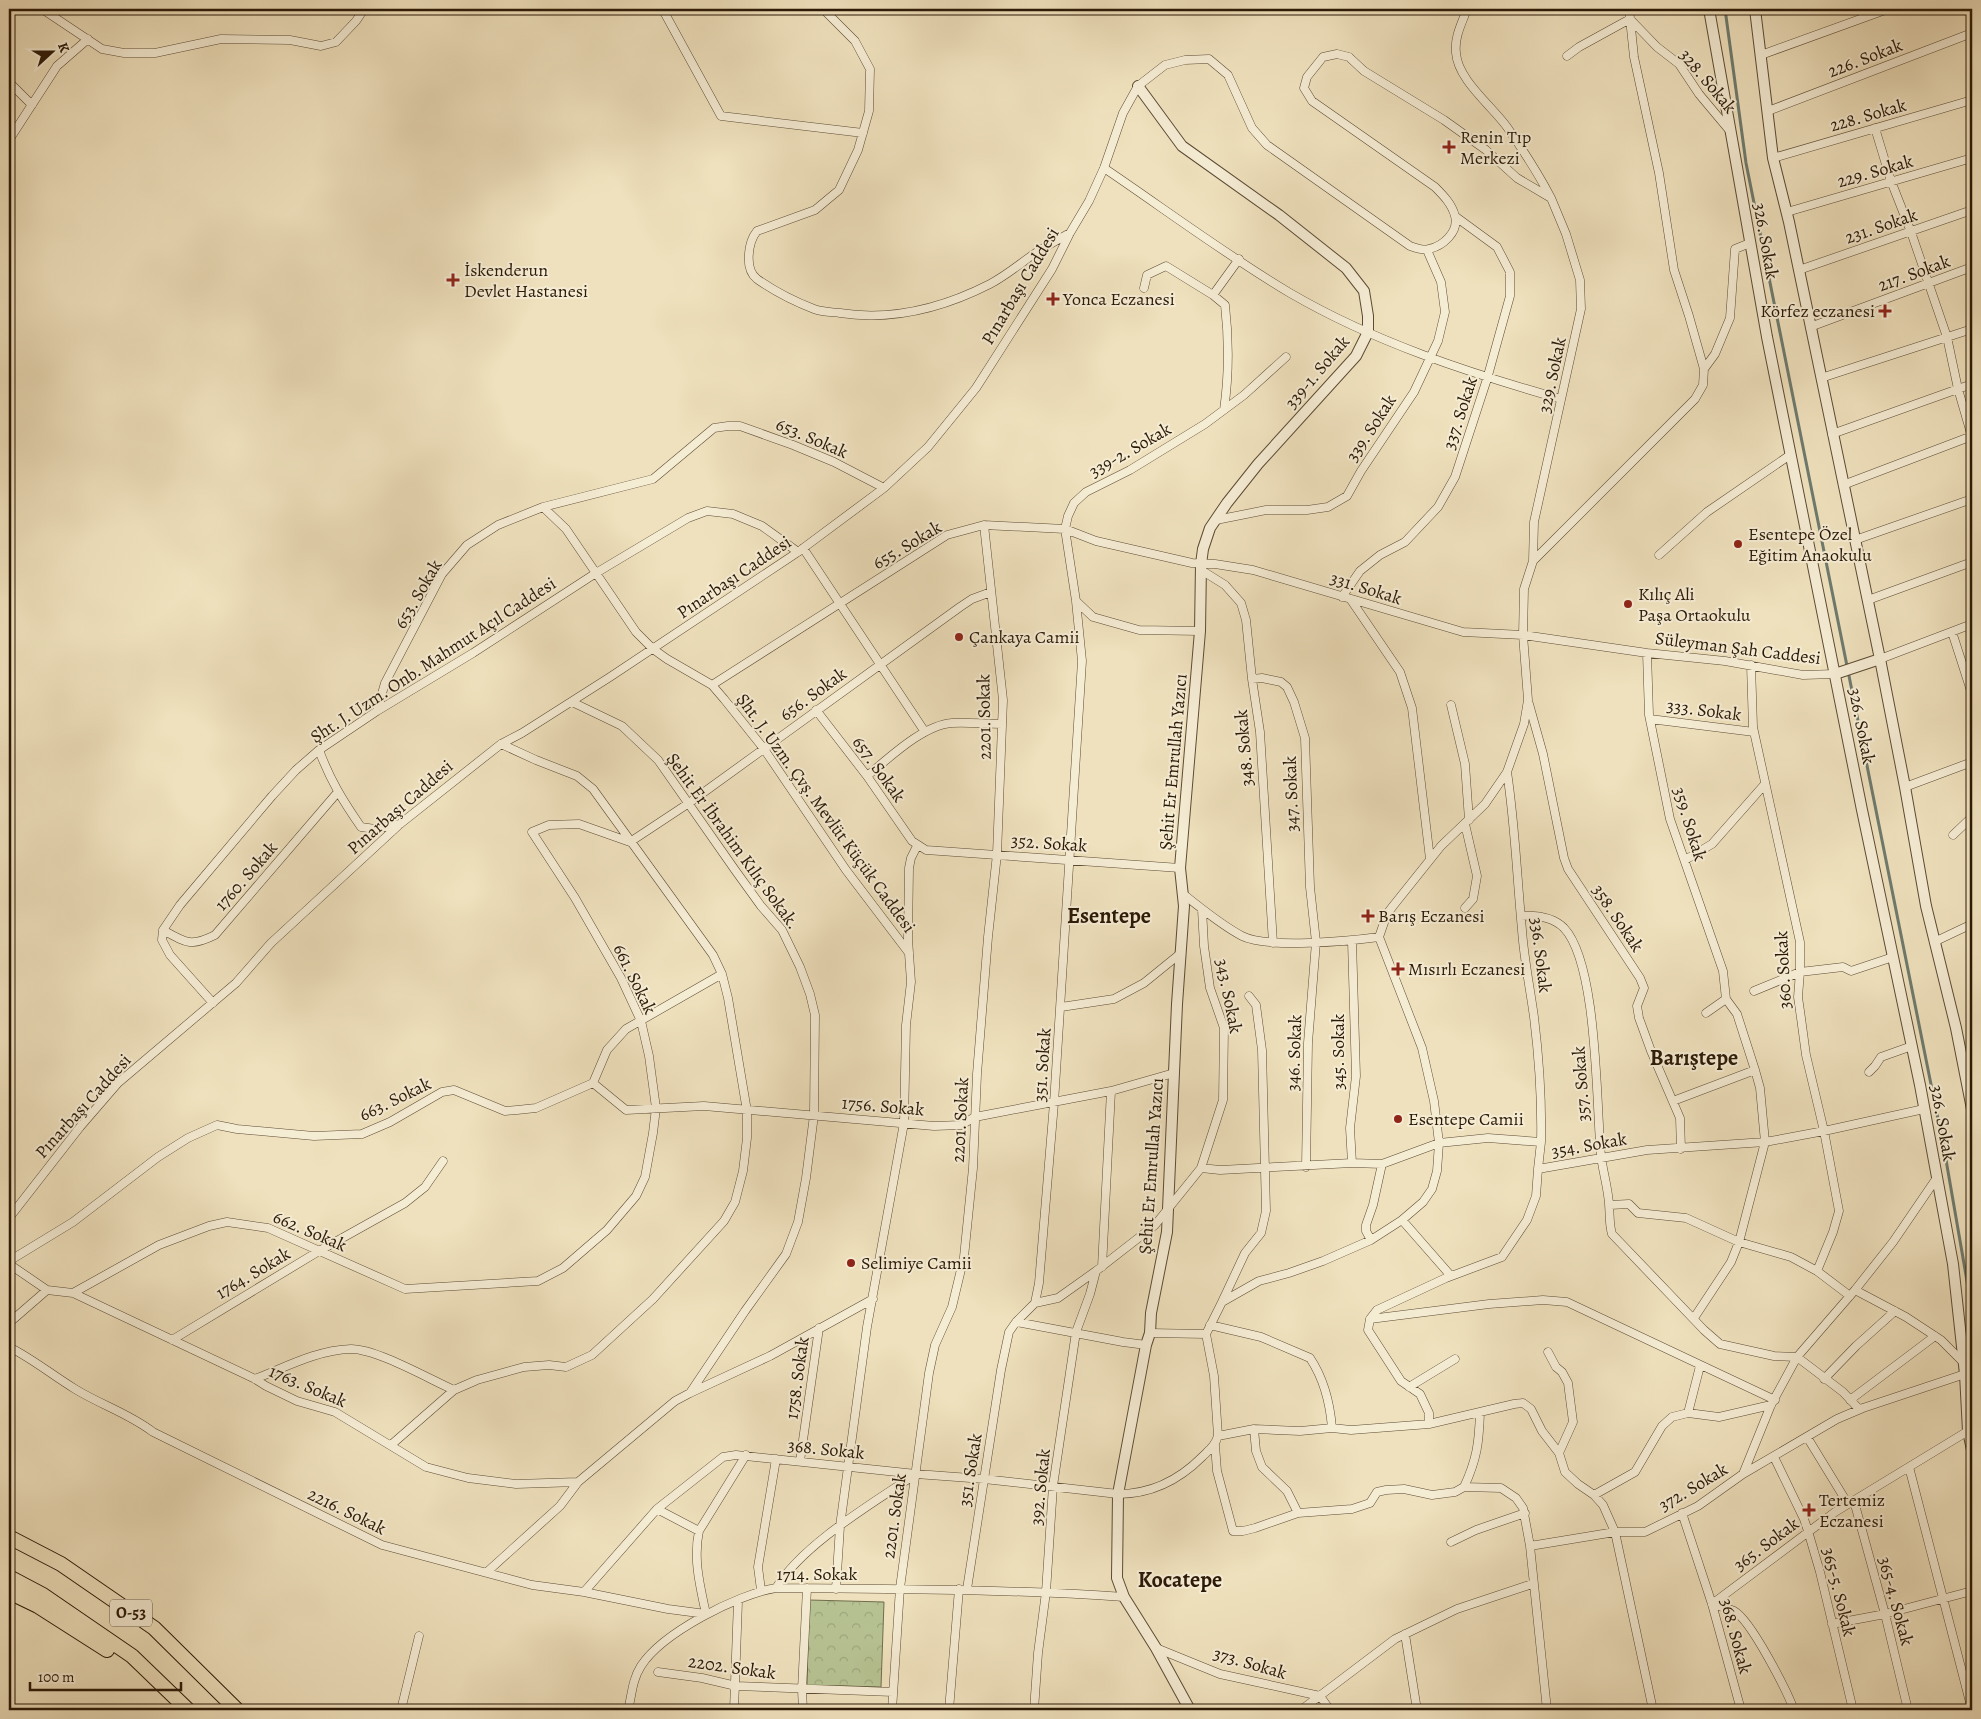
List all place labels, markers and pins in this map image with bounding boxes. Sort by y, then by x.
place label: Renin Tıp Merkezi [1460,125,1531,170]
marker: Renin Tıp Merkezi [1442,140,1456,154]
place label: İskenderun Devlet Hastanesi [464,258,588,303]
marker: İskenderun Devlet Hastanesi [446,273,460,287]
place label: Yonca Eczanesi [1062,287,1175,311]
marker: Yonca Eczanesi [1047,293,1059,305]
place label: Körfez eczanesi [1760,299,1875,323]
marker: Körfez eczanesi [1879,305,1891,317]
place label: Esentepe Özel Eğitim Anaokulu [1748,522,1872,567]
marker: Esentepe Özel Eğitim Anaokulu [1732,538,1744,550]
place label: Kılıç Ali Paşa Ortaokulu [1638,582,1751,627]
marker: Kılıç Ali Paşa Ortaokulu [1622,598,1634,610]
place label: Çankaya Camii [969,625,1080,649]
marker: Çankaya Camii [953,631,965,643]
place label: Barış Eczanesi [1378,904,1485,928]
marker: Barış Eczanesi [1362,910,1374,922]
place label: Mısırlı Eczanesi [1408,957,1525,981]
marker: Mısırlı Eczanesi [1392,963,1404,975]
place label: Esentepe Camii [1408,1107,1524,1131]
marker: Esentepe Camii [1392,1113,1404,1125]
place label: Selimiye Camii [861,1251,972,1275]
marker: Selimiye Camii [845,1257,857,1269]
place label: Tertemiz Eczanesi [1819,1488,1885,1533]
marker: Tertemiz Eczanesi [1803,1504,1815,1516]

